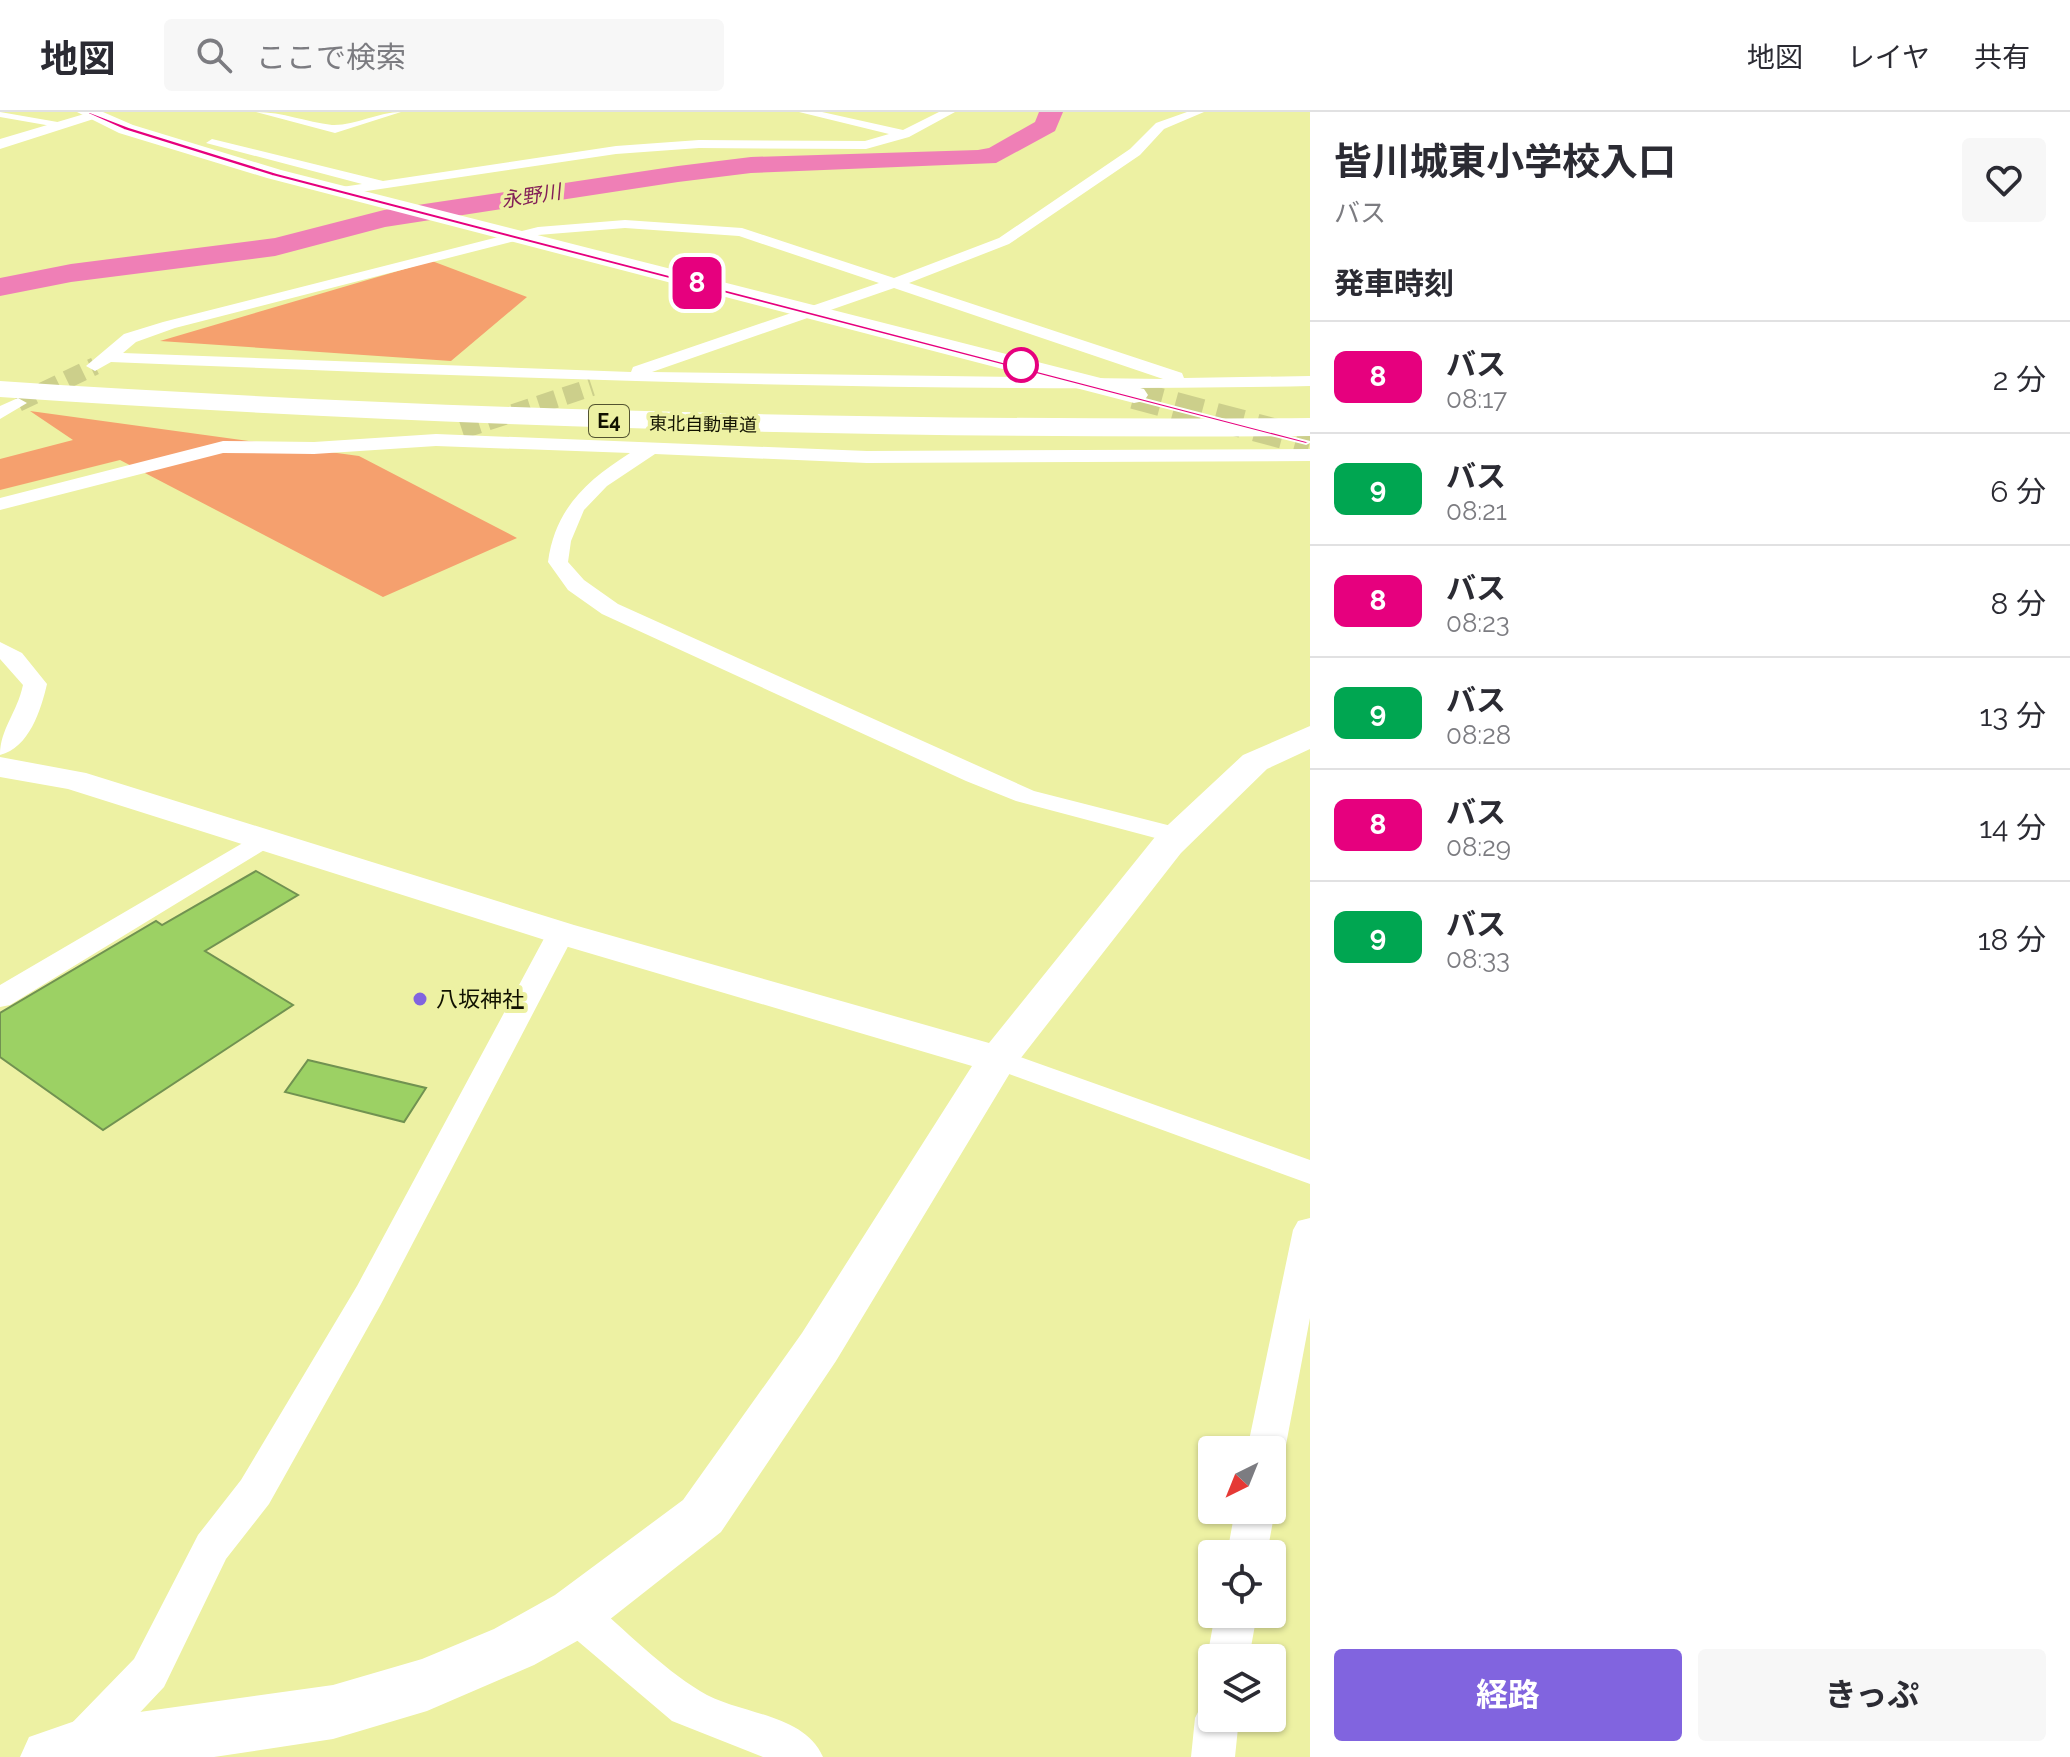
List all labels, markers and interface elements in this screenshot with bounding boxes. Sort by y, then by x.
search box [164,19,724,91]
icon: search [192,33,236,77]
text: 地図 [40,36,116,81]
text: ここで検索 [256,40,406,75]
text: 地図 [1747,41,1803,74]
text: レイヤ [1847,41,1930,74]
text: 共有 [1974,41,2030,74]
button: heart [1962,138,2046,222]
text: 皆川城東小学校入口 [1334,139,1676,184]
water label: 永野川 [499,179,564,213]
text: バス [1334,198,1386,228]
line badge: 8 [671,257,723,309]
text: 8 [689,266,705,299]
text: 発車時刻 [1334,266,1454,301]
text: バス [1446,347,1506,382]
unlabelled marker [1004,348,1038,382]
text: 8 [1370,360,1386,393]
text: 2 分 [1993,362,2046,397]
text: 08:17 [1446,384,1507,414]
road number: E4 [589,405,629,437]
street label: 東北自動車道 [649,413,757,435]
text: バス [1446,459,1506,494]
text: 9 [1370,472,1386,505]
text: 6 分 [1990,474,2046,509]
text: 08:21 [1446,496,1507,526]
text: バス [1446,571,1506,606]
text: 8 [1370,584,1386,617]
text: 8 分 [1991,586,2046,621]
text: 08:23 [1446,608,1510,638]
text: バス [1446,683,1506,718]
text: 9 [1370,696,1386,729]
text: 13 分 [1979,698,2046,733]
text: 08:28 [1446,720,1511,750]
text: バス [1446,795,1506,830]
text: 8 [1370,808,1386,841]
text: 14 分 [1979,810,2046,845]
text: 08:29 [1446,832,1511,862]
text: バス [1446,907,1506,942]
text: 9 [1370,920,1386,953]
text: 18 分 [1978,922,2046,957]
text: 08:33 [1446,944,1510,974]
place label: 八坂神社 [436,986,524,1012]
marker: 八坂神社 [411,990,429,1008]
north arrow [1198,1436,1286,1524]
map controls [1198,1436,1286,1732]
button: locate [1198,1540,1286,1628]
button: layers [1198,1644,1286,1732]
button: 経路 [1334,1649,1682,1741]
button: きっぷ [1698,1649,2046,1741]

